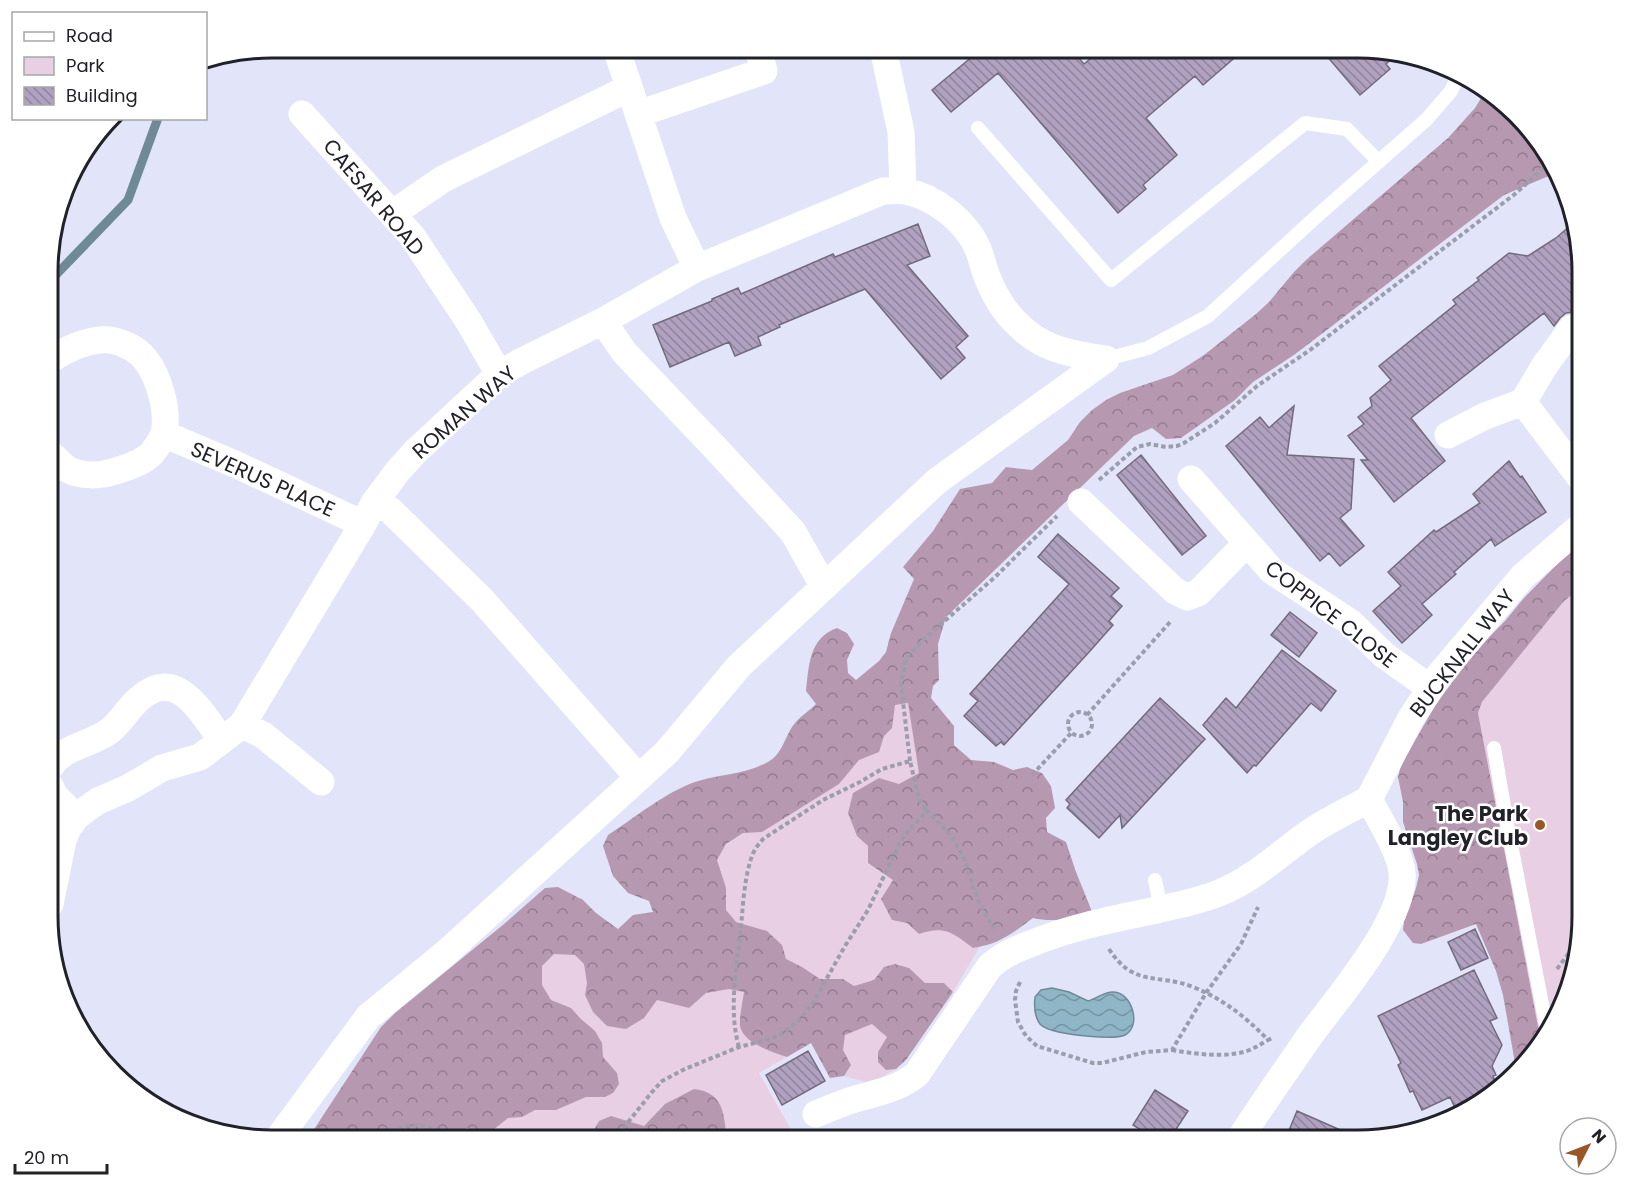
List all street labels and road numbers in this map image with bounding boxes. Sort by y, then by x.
street label: CAESAR ROAD [317,132,431,262]
street label: ROMAN WAY [406,359,522,465]
street label: SEVERUS PLACE [186,434,340,524]
street label: COPPICE CLOSE [1259,553,1403,675]
street label: BUCKNALL WAY [1403,583,1521,723]

